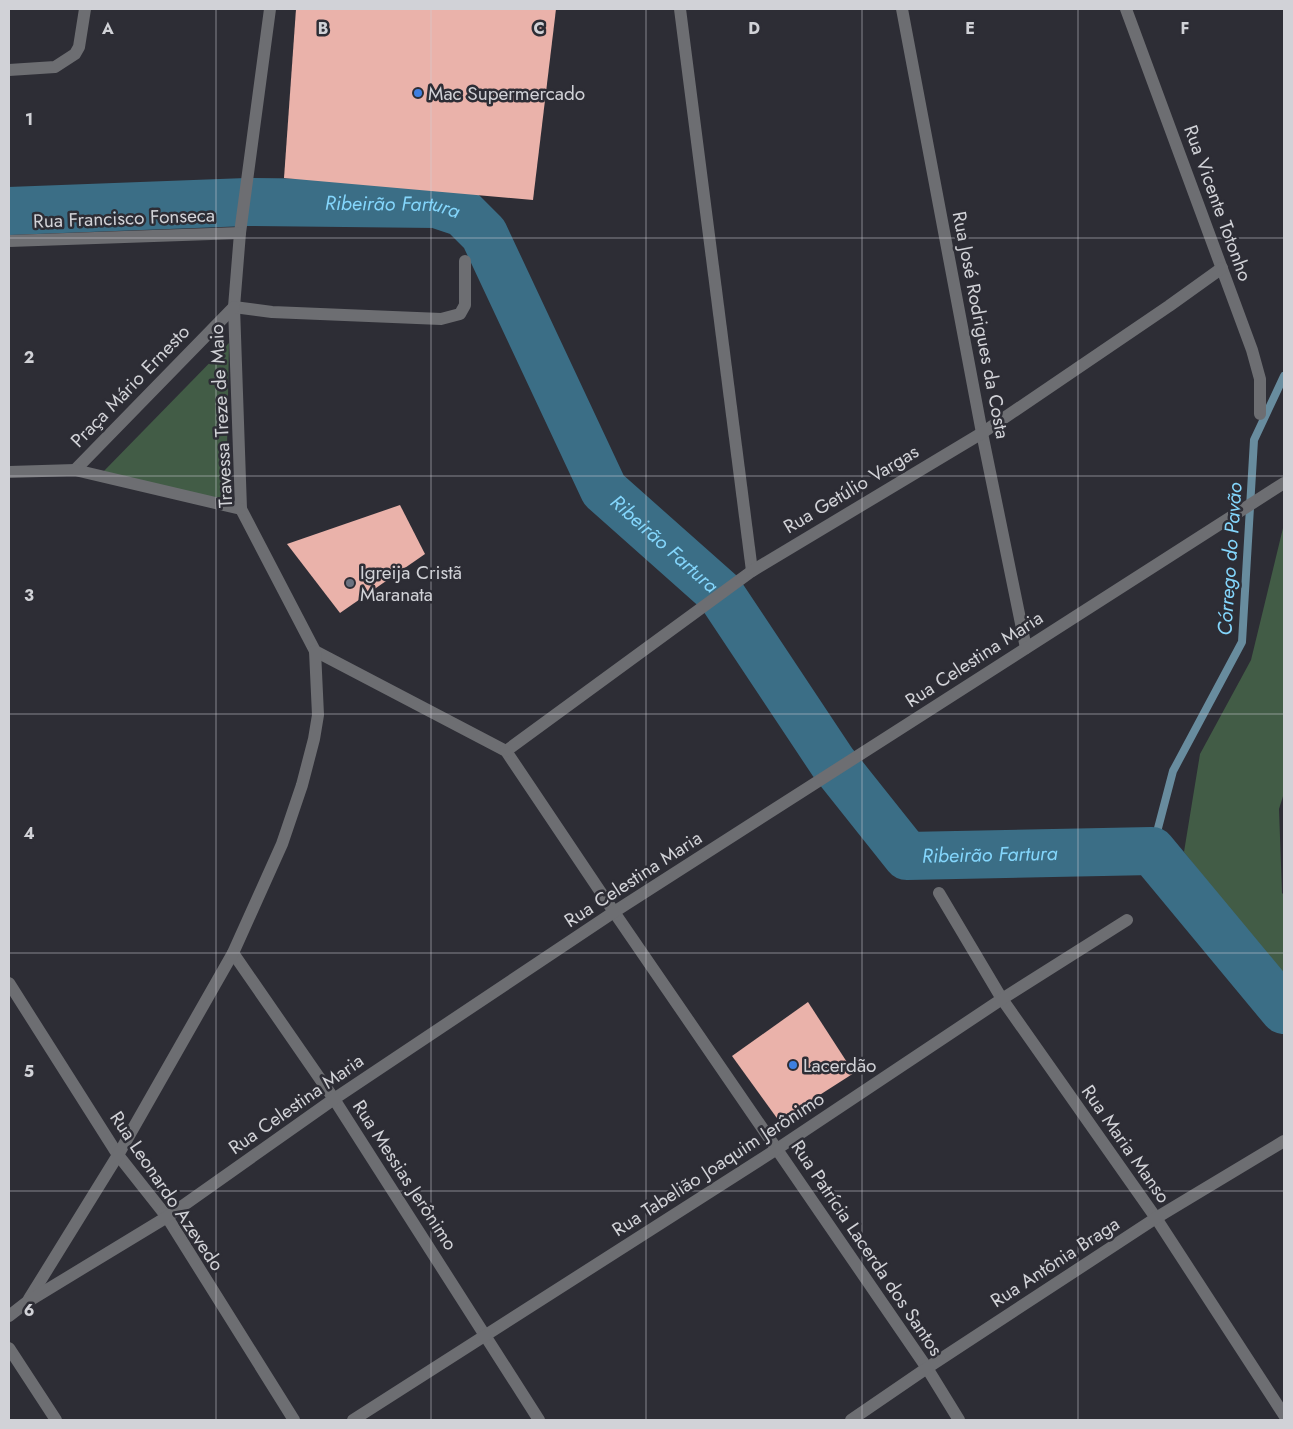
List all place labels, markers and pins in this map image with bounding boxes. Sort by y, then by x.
place label: Mac Supermercado [428,80,585,107]
marker: Mac Supermercado [412,87,424,99]
place label: Igreija Cristã Maranata [360,559,462,608]
marker: Igreija Cristã Maranata [344,577,356,589]
place label: Lacerdão [803,1052,877,1079]
marker: Lacerdão [787,1059,799,1071]

